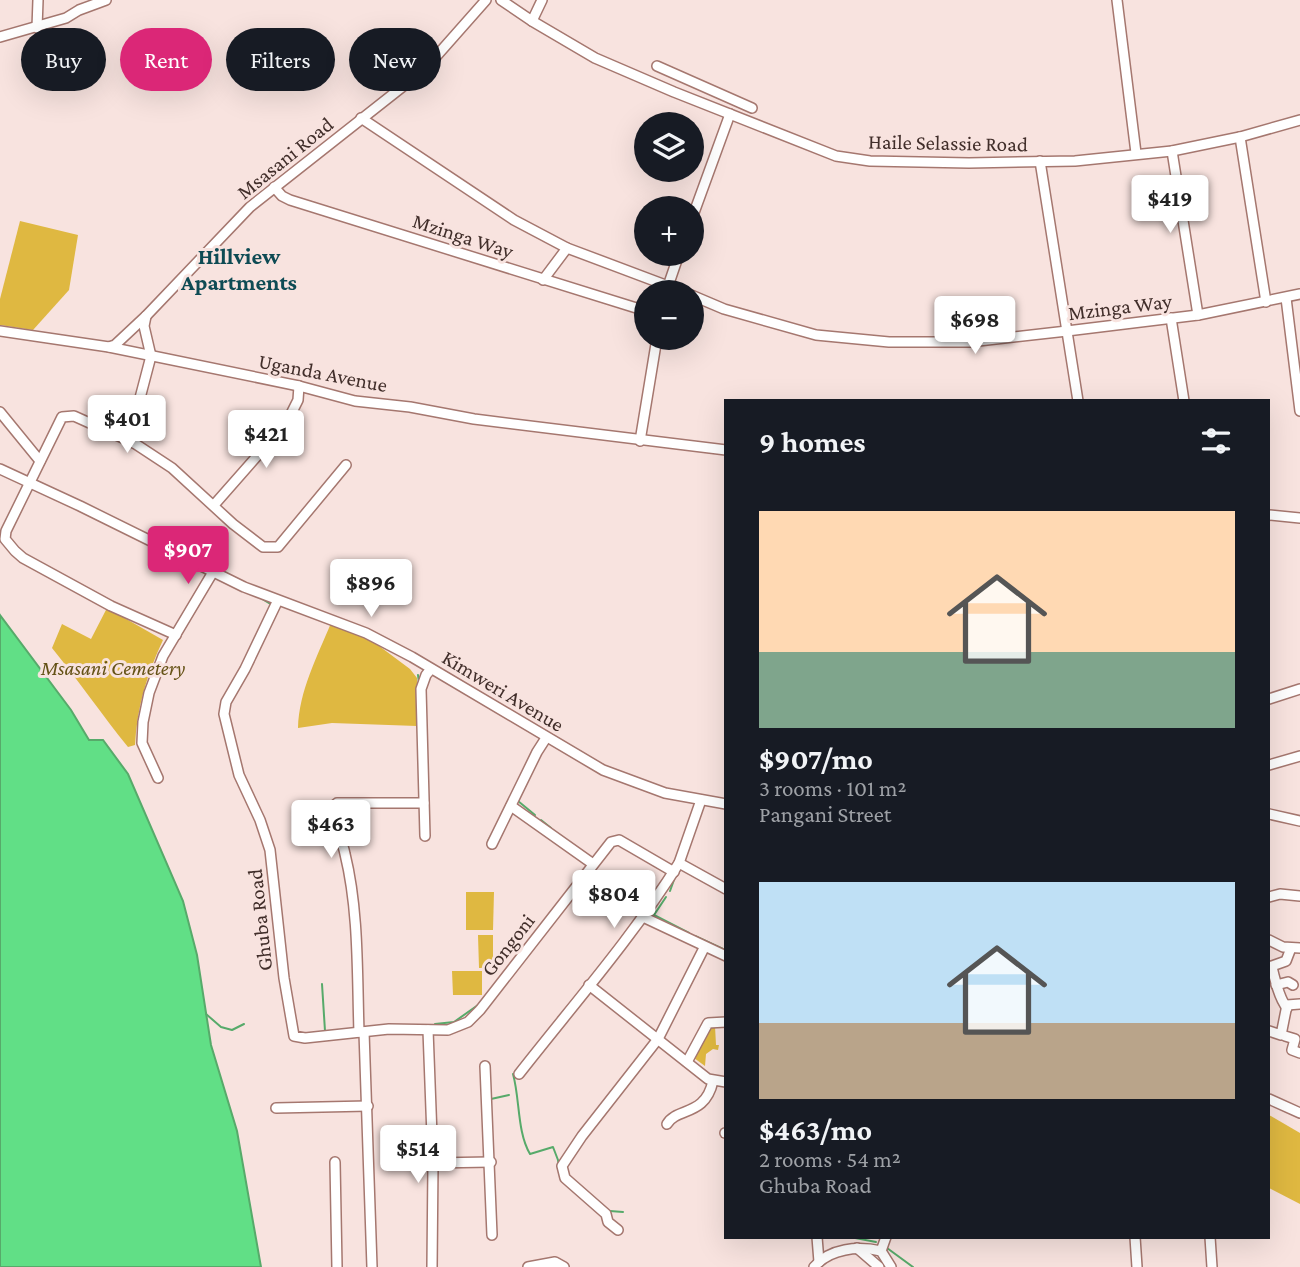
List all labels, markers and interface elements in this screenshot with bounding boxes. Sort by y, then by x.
chip: Buy [21,28,106,91]
chip: Rent [120,28,212,91]
chip: Filters [226,28,335,91]
chip: New [349,28,441,91]
street label: Msasani Road [232,112,338,204]
map controls [634,112,704,350]
button: layers [634,112,704,182]
street label: Haile Selassie Road [868,130,1028,156]
pin: $419 [1129,176,1211,235]
text: $419 [1147,185,1193,211]
button: + [634,196,704,266]
street label: Mzinga Way [410,208,517,264]
district label: Hillview Apartments [180,243,297,295]
button: − [634,280,704,350]
street label: Mzinga Way [1067,289,1174,325]
pin: $698 [934,296,1016,356]
text: $698 [950,306,1000,332]
street label: Uganda Avenue [257,349,389,397]
pin: $401 [86,396,168,455]
text: $401 [104,405,150,431]
pin: $421 [225,410,307,470]
text: $421 [244,420,288,446]
icon: filters [1197,422,1235,460]
text: 9 homes [759,425,866,458]
pin: $907 [147,526,229,586]
text: $907 [164,536,212,562]
icon: home [934,556,1060,682]
pin: $896 [330,560,412,619]
text: $896 [346,569,396,595]
street label: Kimweri Avenue [438,645,568,737]
park label: Msasani Cemetery [40,656,186,680]
text: $907/mo [759,742,873,775]
text: 3 rooms · 101 m² [759,775,906,801]
pin: $463 [290,800,372,860]
text: Pangani Street [759,801,891,827]
text: $463 [307,810,355,836]
street label: Ghuba Road [243,868,277,972]
pin: $804 [573,870,655,930]
text: $804 [588,880,640,906]
street label: Gongoni [476,909,540,981]
icon: home [934,927,1060,1053]
text: $463/mo [759,1113,872,1146]
pin: $514 [377,1126,459,1185]
text: $514 [396,1135,440,1161]
text: 2 rooms · 54 m² [759,1146,901,1172]
text: Ghuba Road [759,1172,872,1198]

